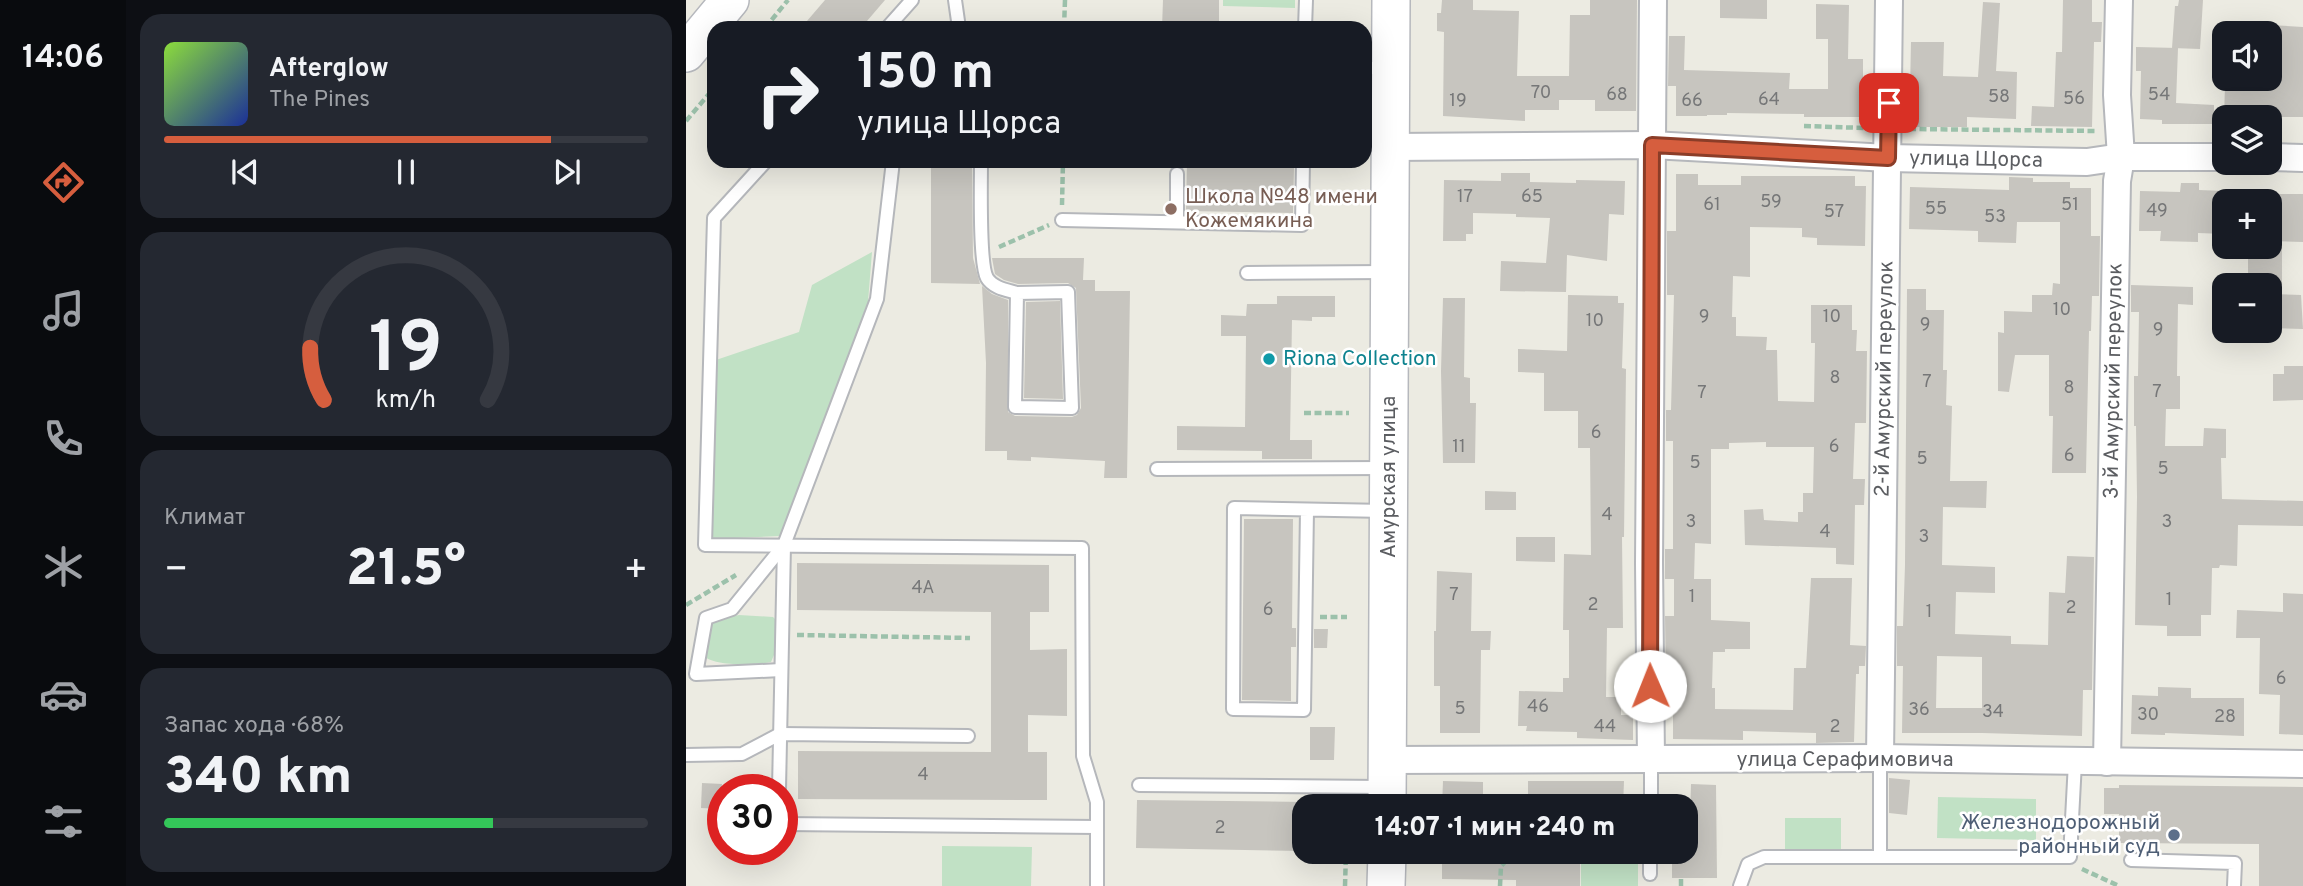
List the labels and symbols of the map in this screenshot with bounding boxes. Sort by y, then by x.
pin [1859,73,1919,133]
house number: 70 [1531,82,1551,105]
house number: 68 [1606,84,1628,107]
house number: 54 [2148,84,2170,107]
house number: 58 [1988,86,2010,109]
house number: 56 [2063,88,2085,111]
house number: 64 [1758,89,1780,112]
house number: 19 [1449,90,1467,113]
house number: 66 [1681,90,1703,113]
street label: улица Щорса [1909,145,2043,175]
place label: Школа №48 имени Кожемякина [1185,184,1378,235]
house number: 17 [1457,186,1473,209]
house number: 65 [1521,186,1543,209]
house number: 59 [1760,191,1782,214]
house number: 61 [1703,194,1721,217]
house number: 51 [2061,194,2079,217]
house number: 55 [1925,198,1947,221]
house number: 49 [2146,200,2168,223]
marker: Школа №48 имени Кожемякина [1163,201,1179,217]
house number: 57 [1824,201,1844,224]
house number: 53 [1984,206,2006,229]
street label: 2-й Амурский переулок [1869,261,1901,497]
street label: 3-й Амурский переулок [2098,263,2130,499]
house number: 10 [2053,299,2071,322]
house number: 9 [1699,306,1709,329]
house number: 10 [1823,306,1841,329]
house number: 10 [1586,310,1604,333]
house number: 9 [1920,314,1930,337]
house number: 9 [2153,319,2163,342]
place label: Riona Collection [1283,346,1437,373]
marker: Riona Collection [1261,351,1277,367]
house number: 8 [1830,367,1841,390]
house number: 7 [1922,371,1932,394]
house number: 8 [2064,377,2075,400]
house number: 7 [2152,381,2162,404]
house number: 7 [1697,382,1707,405]
street label: Амурская улица [1376,396,1403,558]
house number: 6 [1591,422,1601,445]
house number: 11 [1452,436,1466,459]
house number: 6 [1829,436,1839,459]
house number: 6 [2064,445,2074,468]
house number: 5 [1916,448,1928,471]
house number: 5 [1689,452,1701,475]
house number: 5 [2157,458,2169,481]
house number: 4 [1601,504,1613,527]
house number: 3 [1686,511,1696,534]
house number: 3 [2162,511,2172,534]
house number: 4 [1819,521,1831,544]
house number: 3 [1919,526,1929,549]
house number: 4А [911,577,935,600]
house number: 7 [1449,584,1459,607]
house number: 1 [1689,586,1695,609]
house number: 1 [2166,589,2172,612]
house number: 2 [1587,594,1599,617]
house number: 2 [2065,597,2077,620]
house number: 6 [1263,599,1273,622]
house number: 1 [1926,601,1932,624]
position arrow [1613,649,1687,723]
house number: 6 [2276,668,2286,691]
house number: 46 [1527,696,1549,719]
house number: 5 [1454,698,1466,721]
house number: 36 [1908,699,1930,722]
house number: 34 [1982,701,2004,724]
house number: 30 [2137,704,2159,727]
house number: 28 [2214,706,2236,729]
house number: 44 [1594,716,1616,739]
house number: 2 [1829,716,1841,739]
street label: улица Серафимовича [1736,747,1954,774]
house number: 4 [917,764,929,787]
speed limit sign: 30 [707,774,798,865]
place label: Железнодорожный районный суд [1961,810,2160,861]
house number: 2 [1214,817,1226,840]
marker: Железнодорожный районный суд [2166,827,2182,843]

